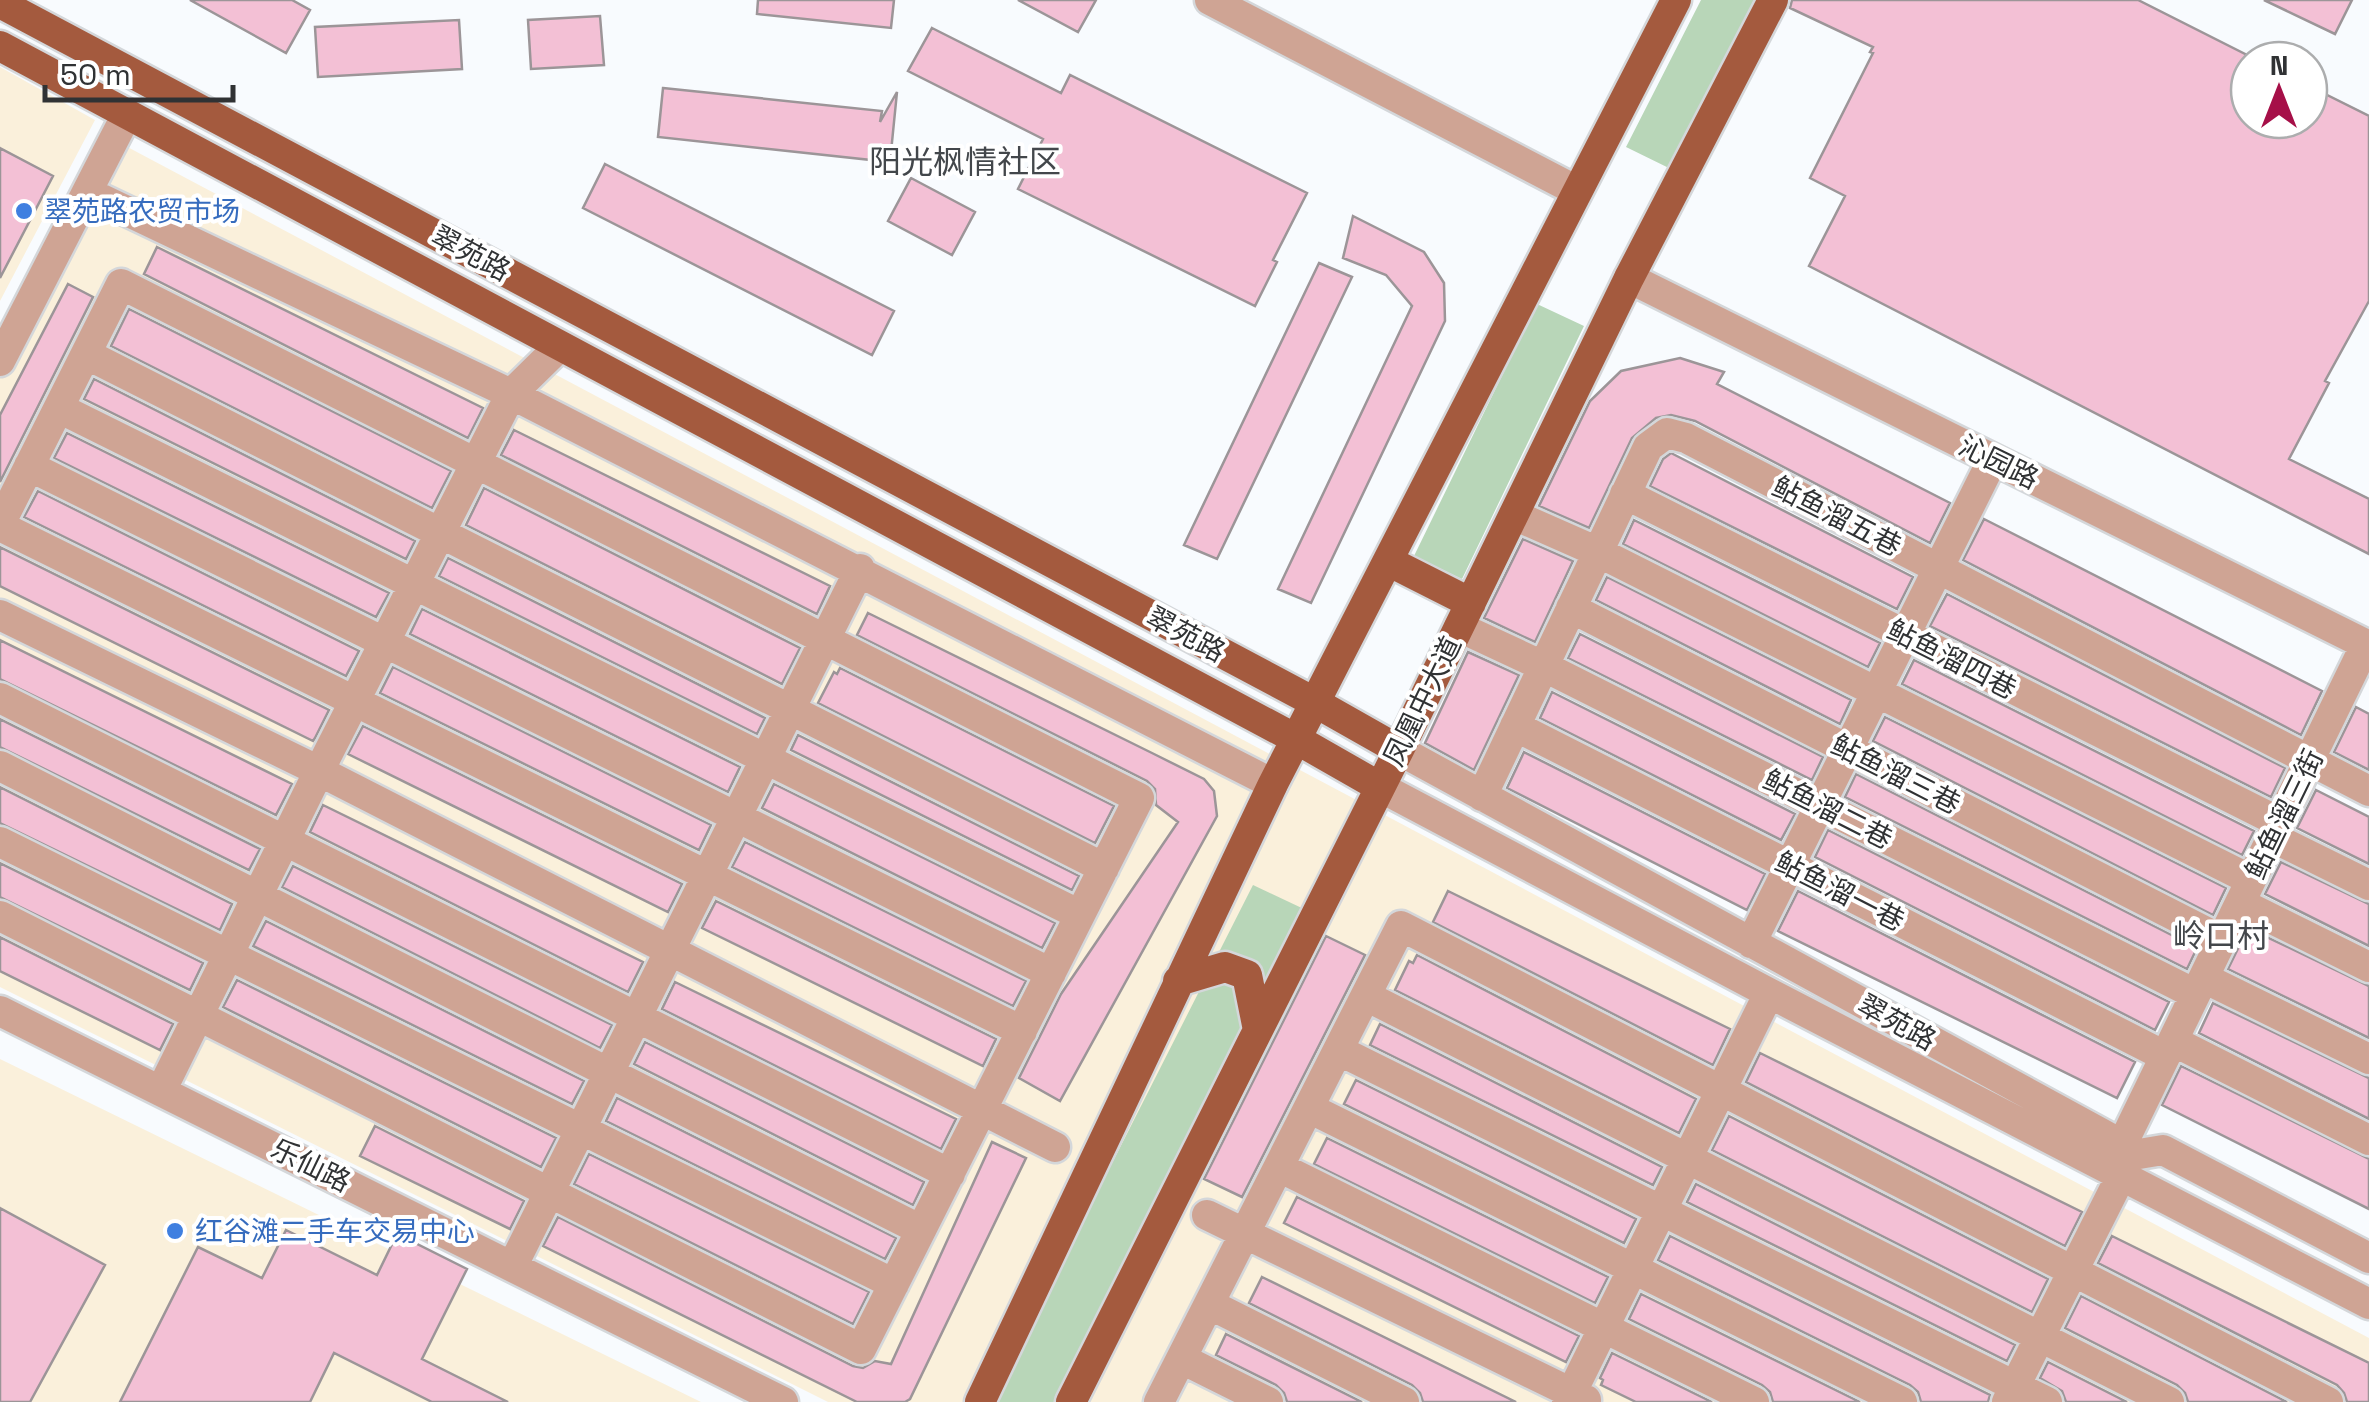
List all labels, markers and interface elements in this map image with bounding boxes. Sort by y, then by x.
scale bar [45,40,232,102]
north arrow [2229,40,2329,140]
text: N [2270,47,2288,83]
text: 50 m [60,55,131,94]
district label: 阳光枫情社区 [869,142,1061,182]
place label: 翠苑路农贸市场 [44,193,240,229]
marker: 翠苑路农贸市场 [13,200,35,222]
street label: 翠苑路 [425,217,517,289]
street label: 沁园路 [1953,427,2045,497]
street label: 鲇鱼溜五巷 [1766,468,1908,564]
street label: 翠苑路 [1140,598,1232,670]
street label: 鲇鱼溜四巷 [1881,611,2023,707]
street label: 凤凰中大道 [1375,630,1469,772]
street label: 鲇鱼溜三巷 [1825,726,1967,822]
street label: 鲇鱼溜三街 [2237,743,2331,885]
street label: 鲇鱼溜二巷 [1757,761,1899,857]
street label: 鲇鱼溜一巷 [1769,843,1911,939]
district label: 岭口村 [2173,916,2269,956]
street label: 翠苑路 [1852,986,1942,1058]
street label: 乐仙路 [265,1130,357,1200]
place label: 红谷滩二手车交易中心 [195,1213,475,1249]
marker: 红谷滩二手车交易中心 [164,1220,186,1242]

